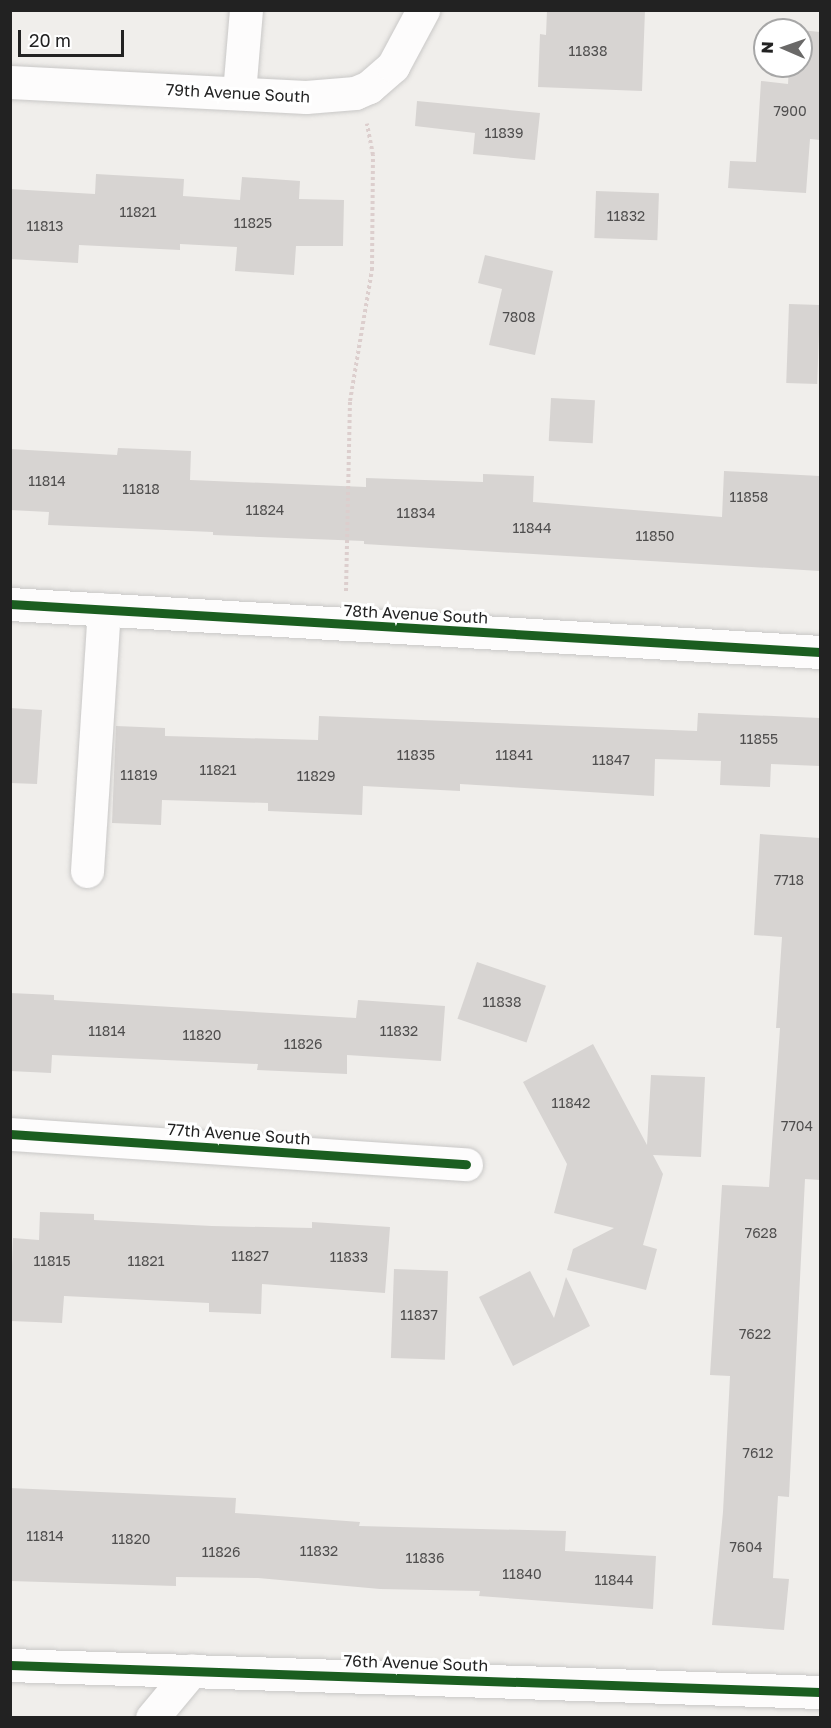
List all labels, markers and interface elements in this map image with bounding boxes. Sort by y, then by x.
scale bar [21,18,128,56]
north arrow [753,18,813,78]
text: 20 m [29,29,71,51]
text: N [757,41,777,54]
house number: 11838 [569,43,607,59]
street label: 79th Avenue South [165,80,311,106]
house number: 7900 [773,103,807,119]
house number: 11839 [485,125,523,141]
house number: 11821 [119,204,157,220]
house number: 11832 [607,208,645,224]
house number: 11825 [234,215,272,231]
house number: 11813 [26,218,64,234]
house number: 7808 [502,309,536,325]
house number: 11814 [28,473,66,489]
house number: 11818 [122,481,160,497]
house number: 11858 [730,489,768,505]
house number: 11824 [246,502,284,518]
house number: 11834 [397,505,435,521]
house number: 11844 [512,520,552,536]
house number: 11850 [636,528,674,544]
street label: 78th Avenue South [343,601,489,627]
house number: 11855 [740,731,778,747]
house number: 11835 [397,747,435,763]
house number: 11841 [495,747,533,763]
house number: 11847 [592,752,630,768]
house number: 11821 [199,762,237,778]
house number: 11819 [120,767,158,783]
house number: 11829 [297,768,335,784]
house number: 7718 [774,872,804,888]
house number: 11838 [483,994,521,1010]
house number: 11814 [88,1023,126,1039]
house number: 11832 [380,1023,418,1039]
house number: 11820 [183,1027,221,1043]
house number: 11826 [284,1036,322,1052]
house number: 11842 [552,1095,590,1111]
house number: 7704 [781,1118,813,1134]
street label: 77th Avenue South [167,1119,311,1149]
house number: 7628 [745,1225,777,1241]
house number: 11827 [231,1248,269,1264]
house number: 11833 [330,1249,368,1265]
house number: 11815 [33,1253,71,1269]
house number: 11821 [127,1253,165,1269]
house number: 11837 [400,1307,438,1323]
house number: 7622 [739,1326,771,1342]
house number: 7612 [743,1445,773,1461]
house number: 11814 [26,1528,64,1544]
house number: 11820 [112,1531,150,1547]
house number: 7604 [729,1539,763,1555]
house number: 11832 [300,1543,338,1559]
house number: 11826 [202,1544,240,1560]
house number: 11836 [406,1550,444,1566]
house number: 11840 [502,1566,542,1582]
house number: 11844 [594,1572,634,1588]
street label: 76th Avenue South [343,1651,489,1675]

